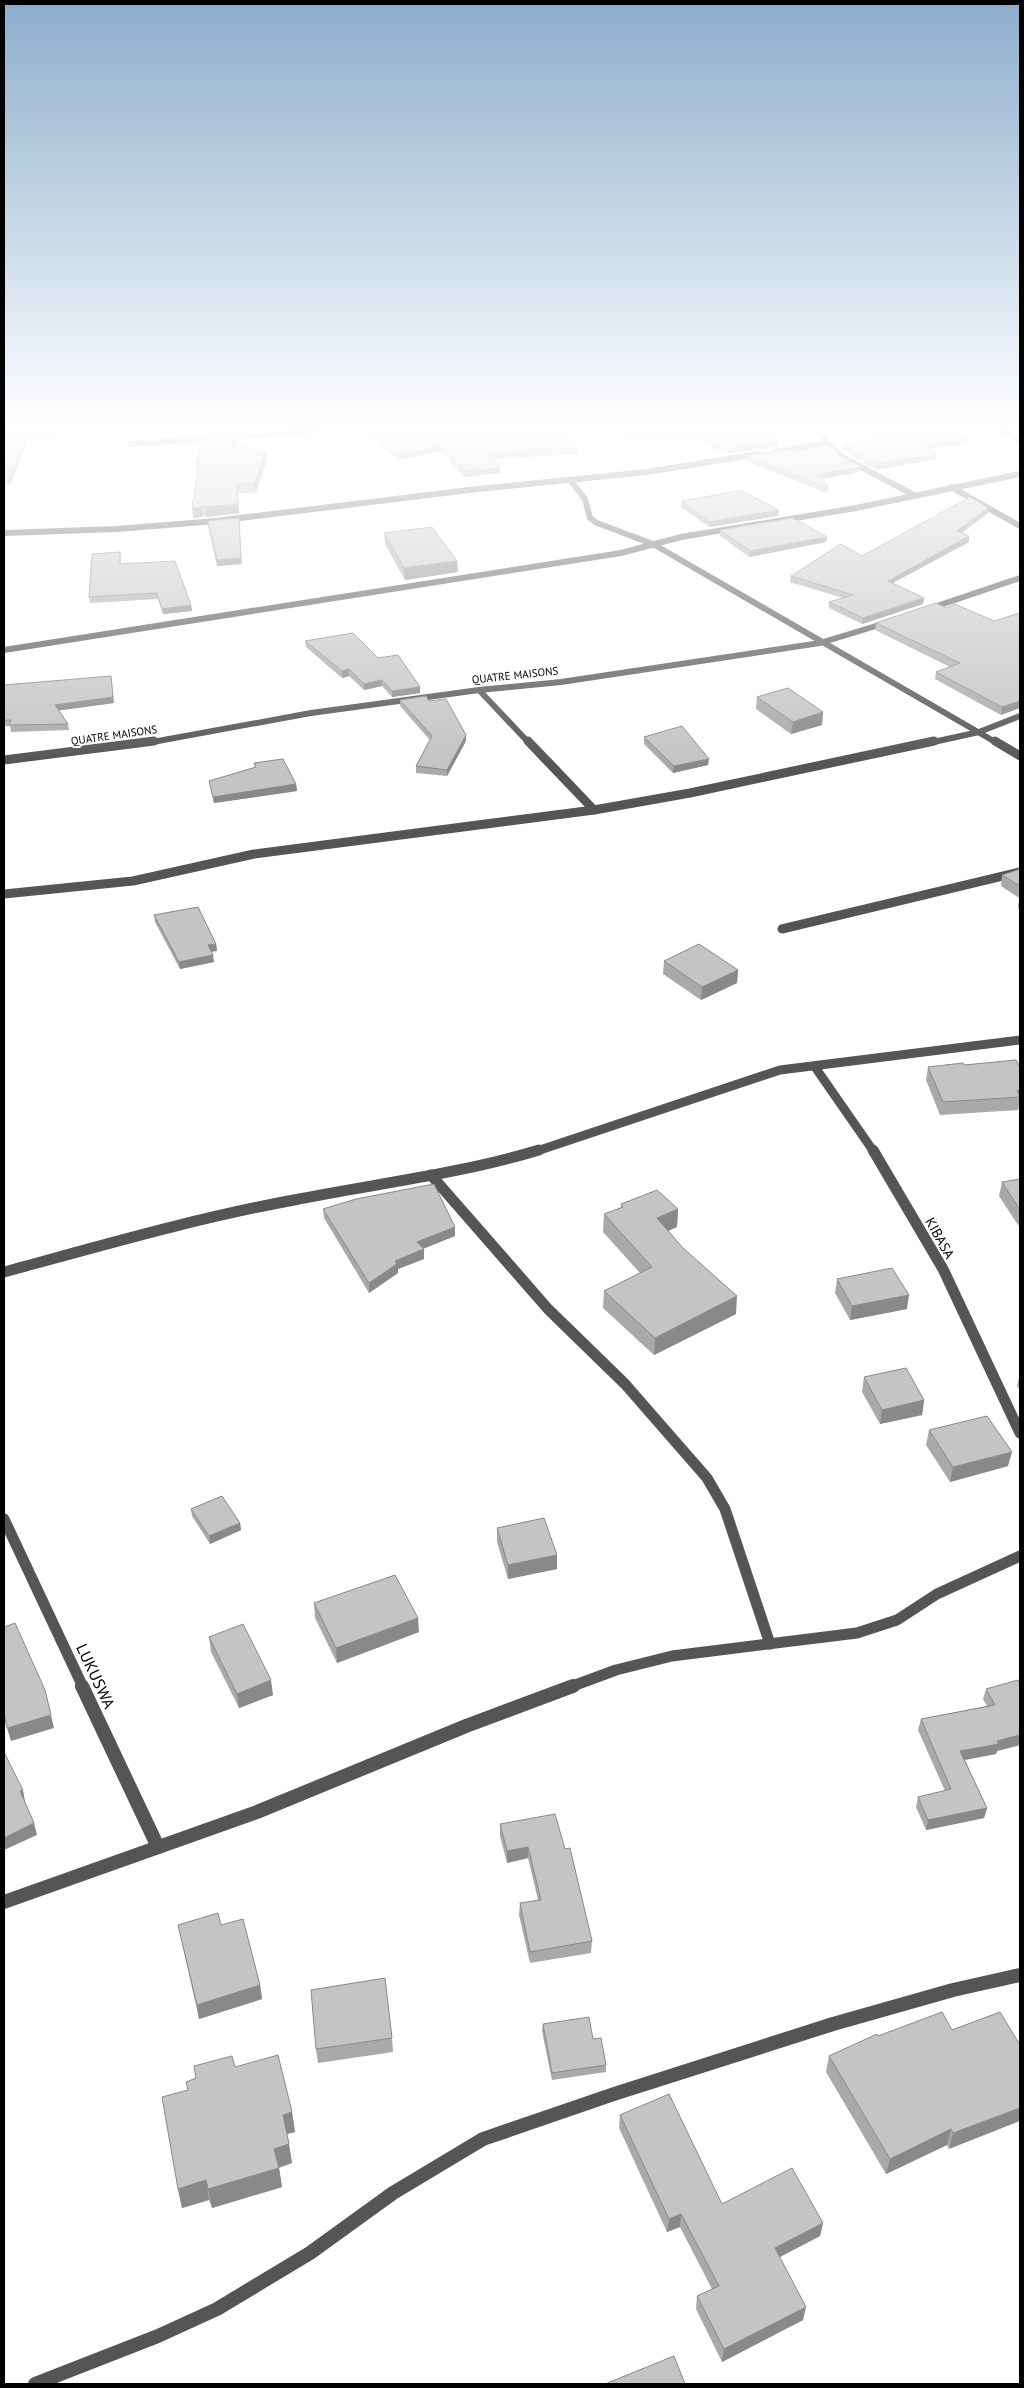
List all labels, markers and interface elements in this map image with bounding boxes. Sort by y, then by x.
street label: QUATRE MAISONS [471,663,559,686]
street label: QUATRE MAISONS [70,722,158,748]
street label: KIBASA [921,1214,959,1263]
street label: LUKUSWA [72,1640,120,1712]

